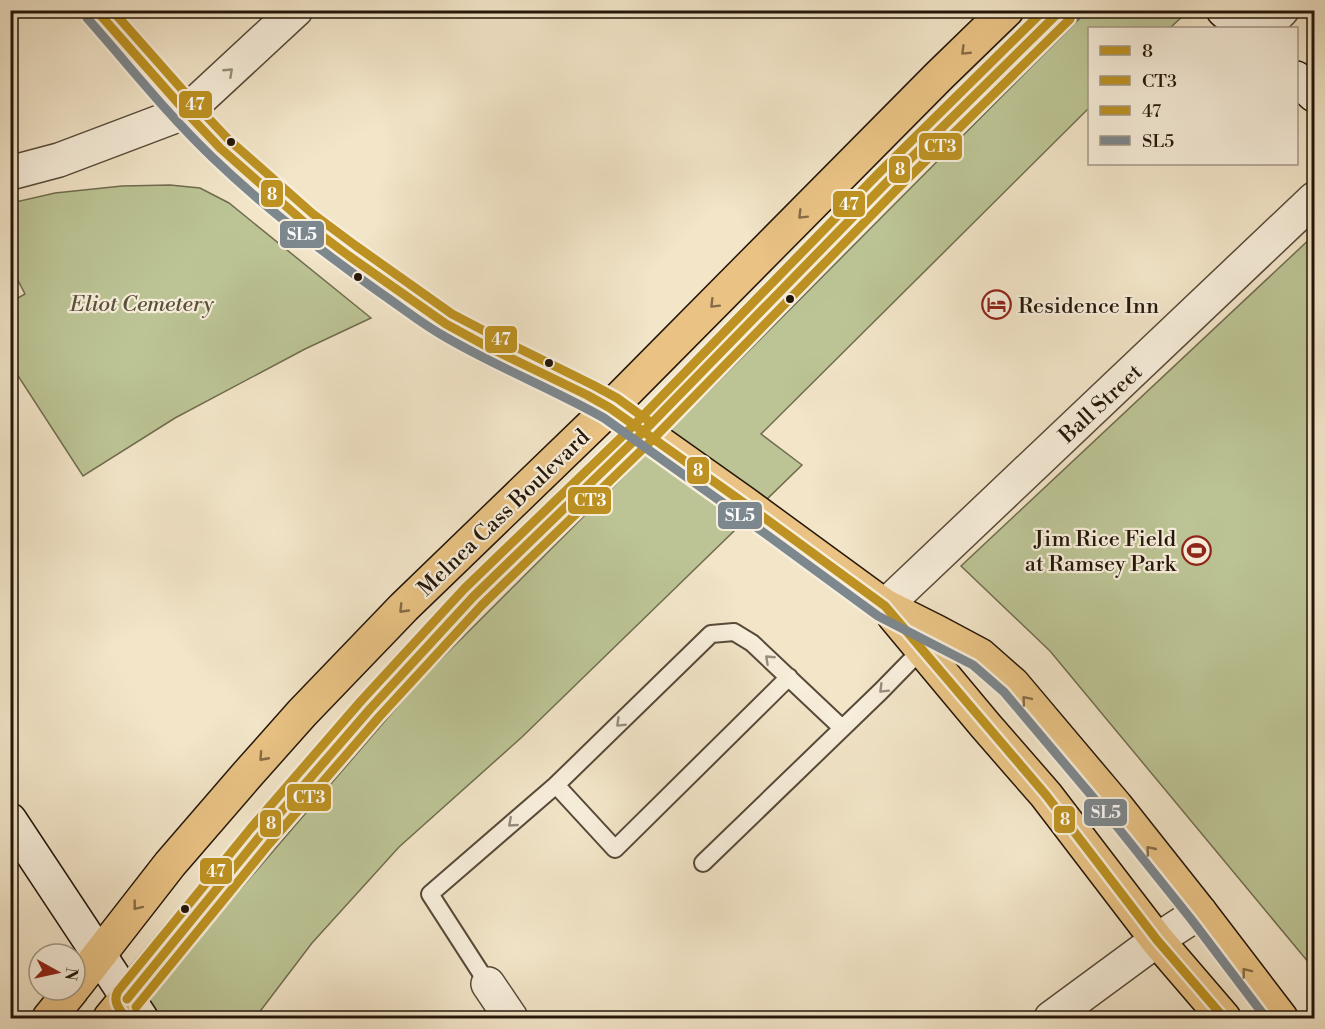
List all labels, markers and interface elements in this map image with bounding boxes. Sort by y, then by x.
legend [1088,27,1298,165]
text: 8 [1142,40,1153,63]
one-way arrow [962,44,972,55]
one-way arrow [223,68,233,79]
text: CT3 [1142,70,1177,93]
line badge: 47 [178,90,213,119]
text: 47 [185,95,205,115]
text: 47 [1142,100,1161,123]
text: SL5 [1142,130,1174,153]
line badge: CT3 [918,132,963,161]
unlabelled marker [225,136,237,148]
text: CT3 [924,137,957,157]
line badge: 8 [888,155,911,184]
text: 8 [895,160,905,180]
line badge: 8 [260,179,284,208]
text: 8 [267,185,277,205]
line badge: 47 [832,190,866,218]
text: 47 [839,195,859,215]
one-way arrow [799,207,810,218]
line badge: SL5 [279,220,325,249]
text: SL5 [287,225,317,245]
unlabelled marker [352,271,364,283]
hotel icon: Residence Inn [981,289,1013,321]
park label: Eliot Cemetery [69,291,214,318]
unlabelled marker [784,293,796,305]
place label: Residence Inn [1018,293,1159,320]
one-way arrow [710,296,721,307]
line badge: 47 [484,325,518,354]
text: 47 [491,330,511,350]
unlabelled marker [543,357,555,369]
street label: Ball Street [1053,359,1148,450]
street label: Melnea Cass Boulevard [412,424,596,602]
line badge: 8 [686,456,710,485]
text: 8 [693,461,703,481]
line badge: CT3 [567,486,612,515]
text: CT3 [574,491,607,511]
line badge: SL5 [717,501,763,530]
text: SL5 [725,506,755,526]
place label: Jim Rice Field at Ramsey Park [1025,526,1178,578]
sports icon: Jim Rice Field at Ramsey Park [1181,535,1213,567]
one-way arrow [399,602,410,613]
one-way arrow [766,655,776,666]
one-way arrow [879,682,890,693]
one-way arrow [1022,696,1033,707]
one-way arrow [617,715,628,726]
one-way arrow [259,750,270,760]
line badge: CT3 [286,783,332,812]
text: CT3 [293,788,326,808]
line badge: SL5 [1083,798,1128,827]
text: SL5 [1091,803,1121,823]
line badge: 8 [1053,805,1076,834]
line badge: 8 [259,809,282,838]
text: 8 [1060,810,1070,830]
text: 8 [266,814,276,834]
one-way arrow [508,816,519,827]
one-way arrow [1147,846,1158,857]
line badge: 47 [199,857,233,885]
text: 47 [206,862,226,882]
one-way arrow [134,899,145,910]
unlabelled marker [179,903,191,915]
north arrow [27,942,87,1002]
text: N [60,966,82,982]
one-way arrow [1242,968,1253,979]

